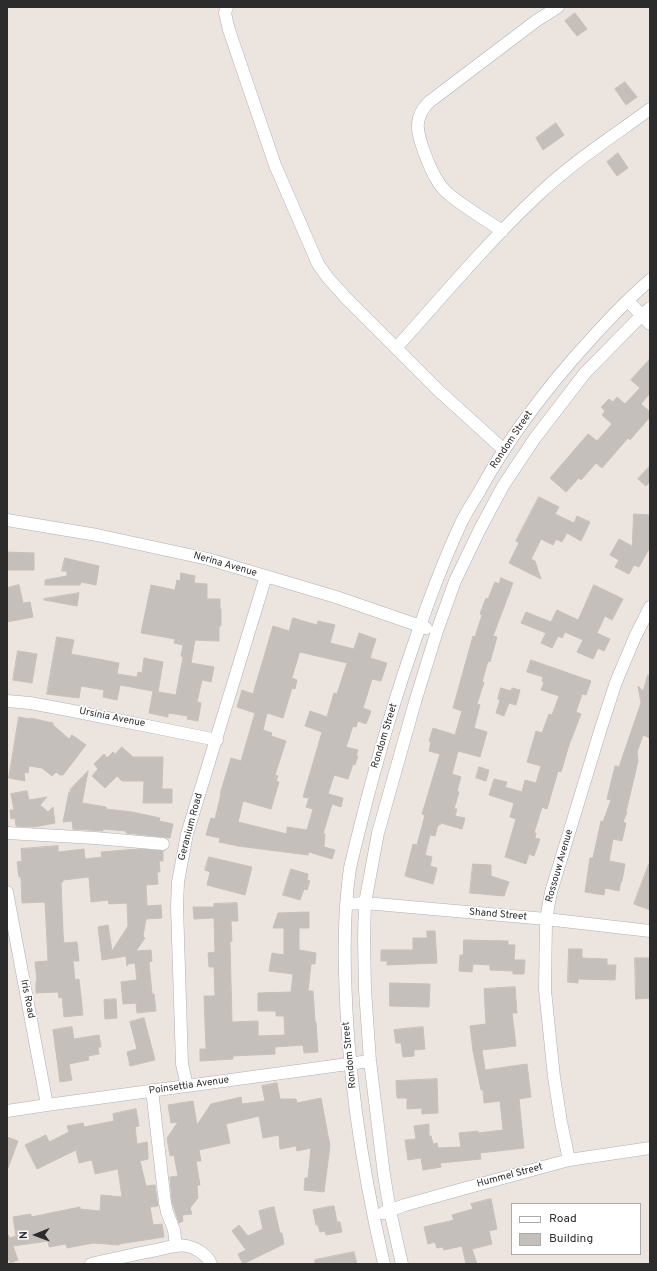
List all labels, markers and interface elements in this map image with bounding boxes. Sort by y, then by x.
street label: Rondom Street [488,409,536,471]
street label: Nerina Avenue [192,550,258,580]
street label: Rondom Street [369,702,401,770]
street label: Ursinia Avenue [78,706,146,730]
street label: Geranium Road [176,792,206,862]
street label: Rossouw Avenue [544,828,576,904]
street label: Shand Street [468,906,528,924]
street label: Iris Road [17,979,37,1019]
street label: Rondom Street [341,1021,359,1089]
street label: Poinsettia Avenue [148,1074,230,1098]
street label: Hummel Street [476,1161,544,1191]
legend [511,1203,641,1255]
text: Road [549,1211,577,1227]
north arrow [16,1215,56,1255]
text: N [17,1231,31,1239]
text: Building [549,1231,593,1247]

